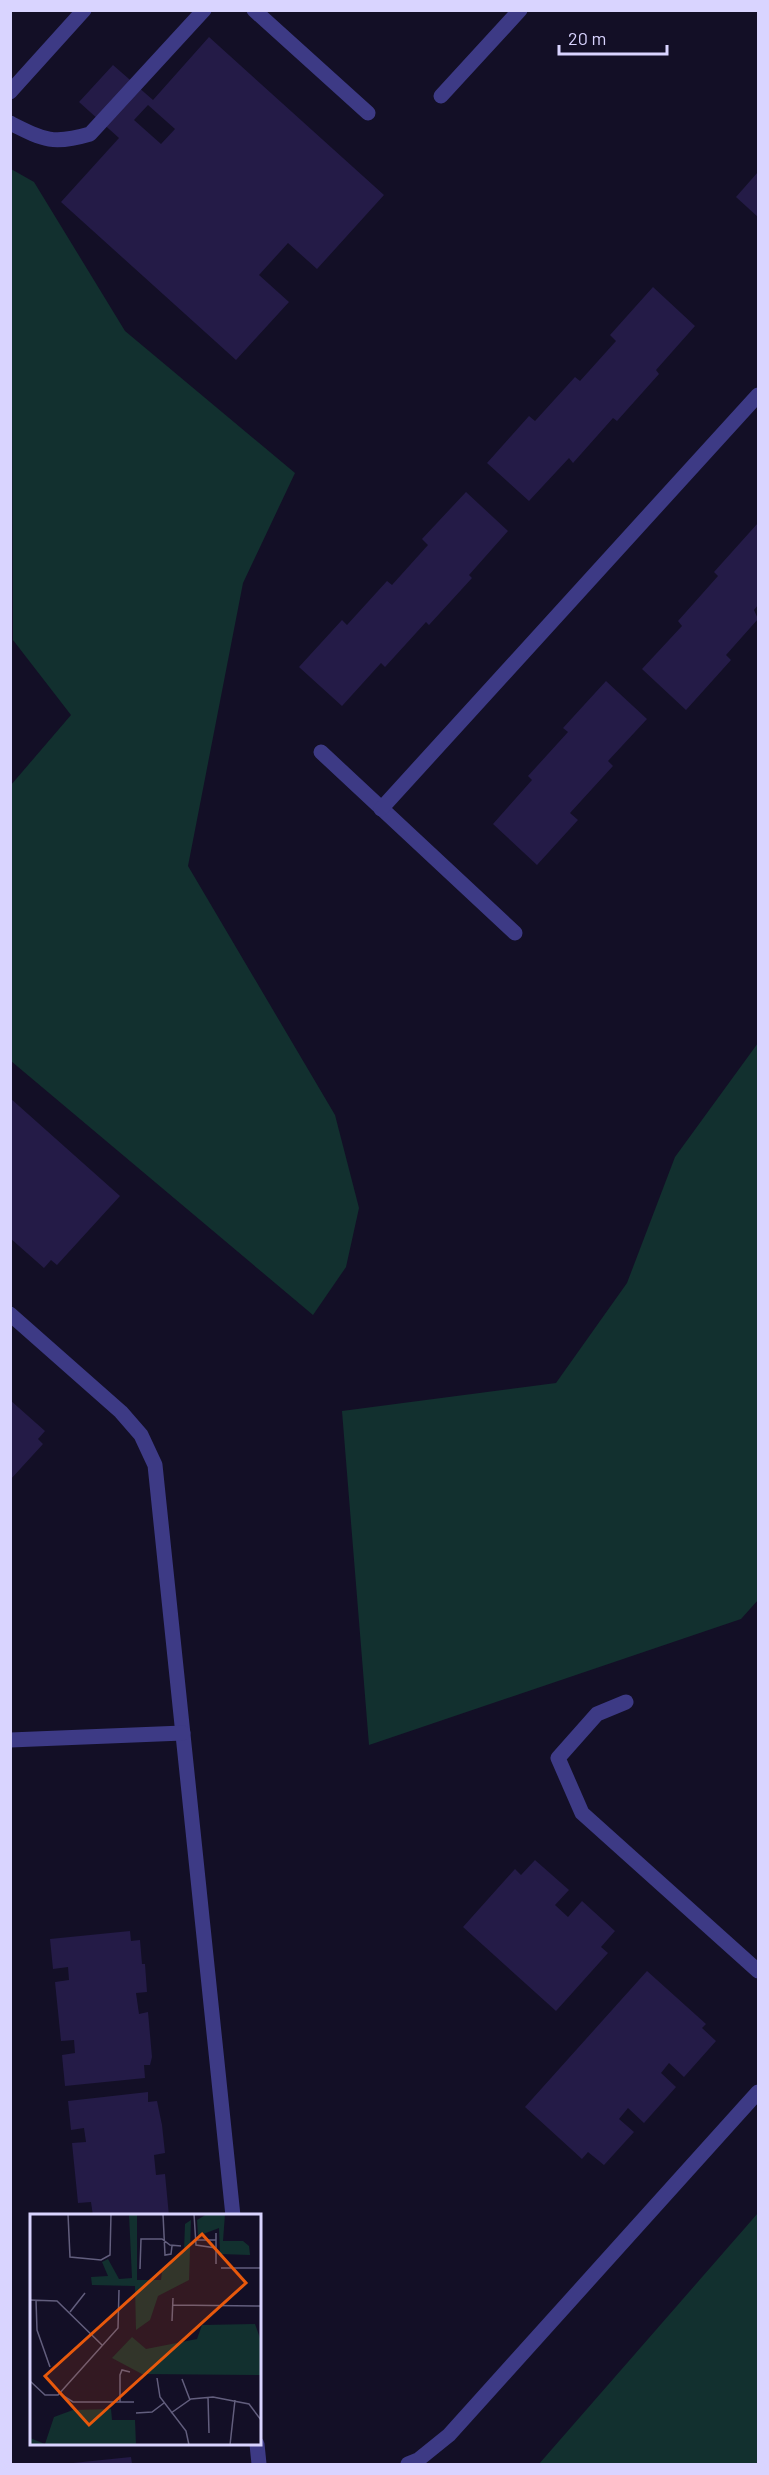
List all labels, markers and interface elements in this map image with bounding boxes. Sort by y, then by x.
scale bar [559,18,667,56]
text: 20 m [568,27,606,49]
inset map [30,2214,261,2445]

